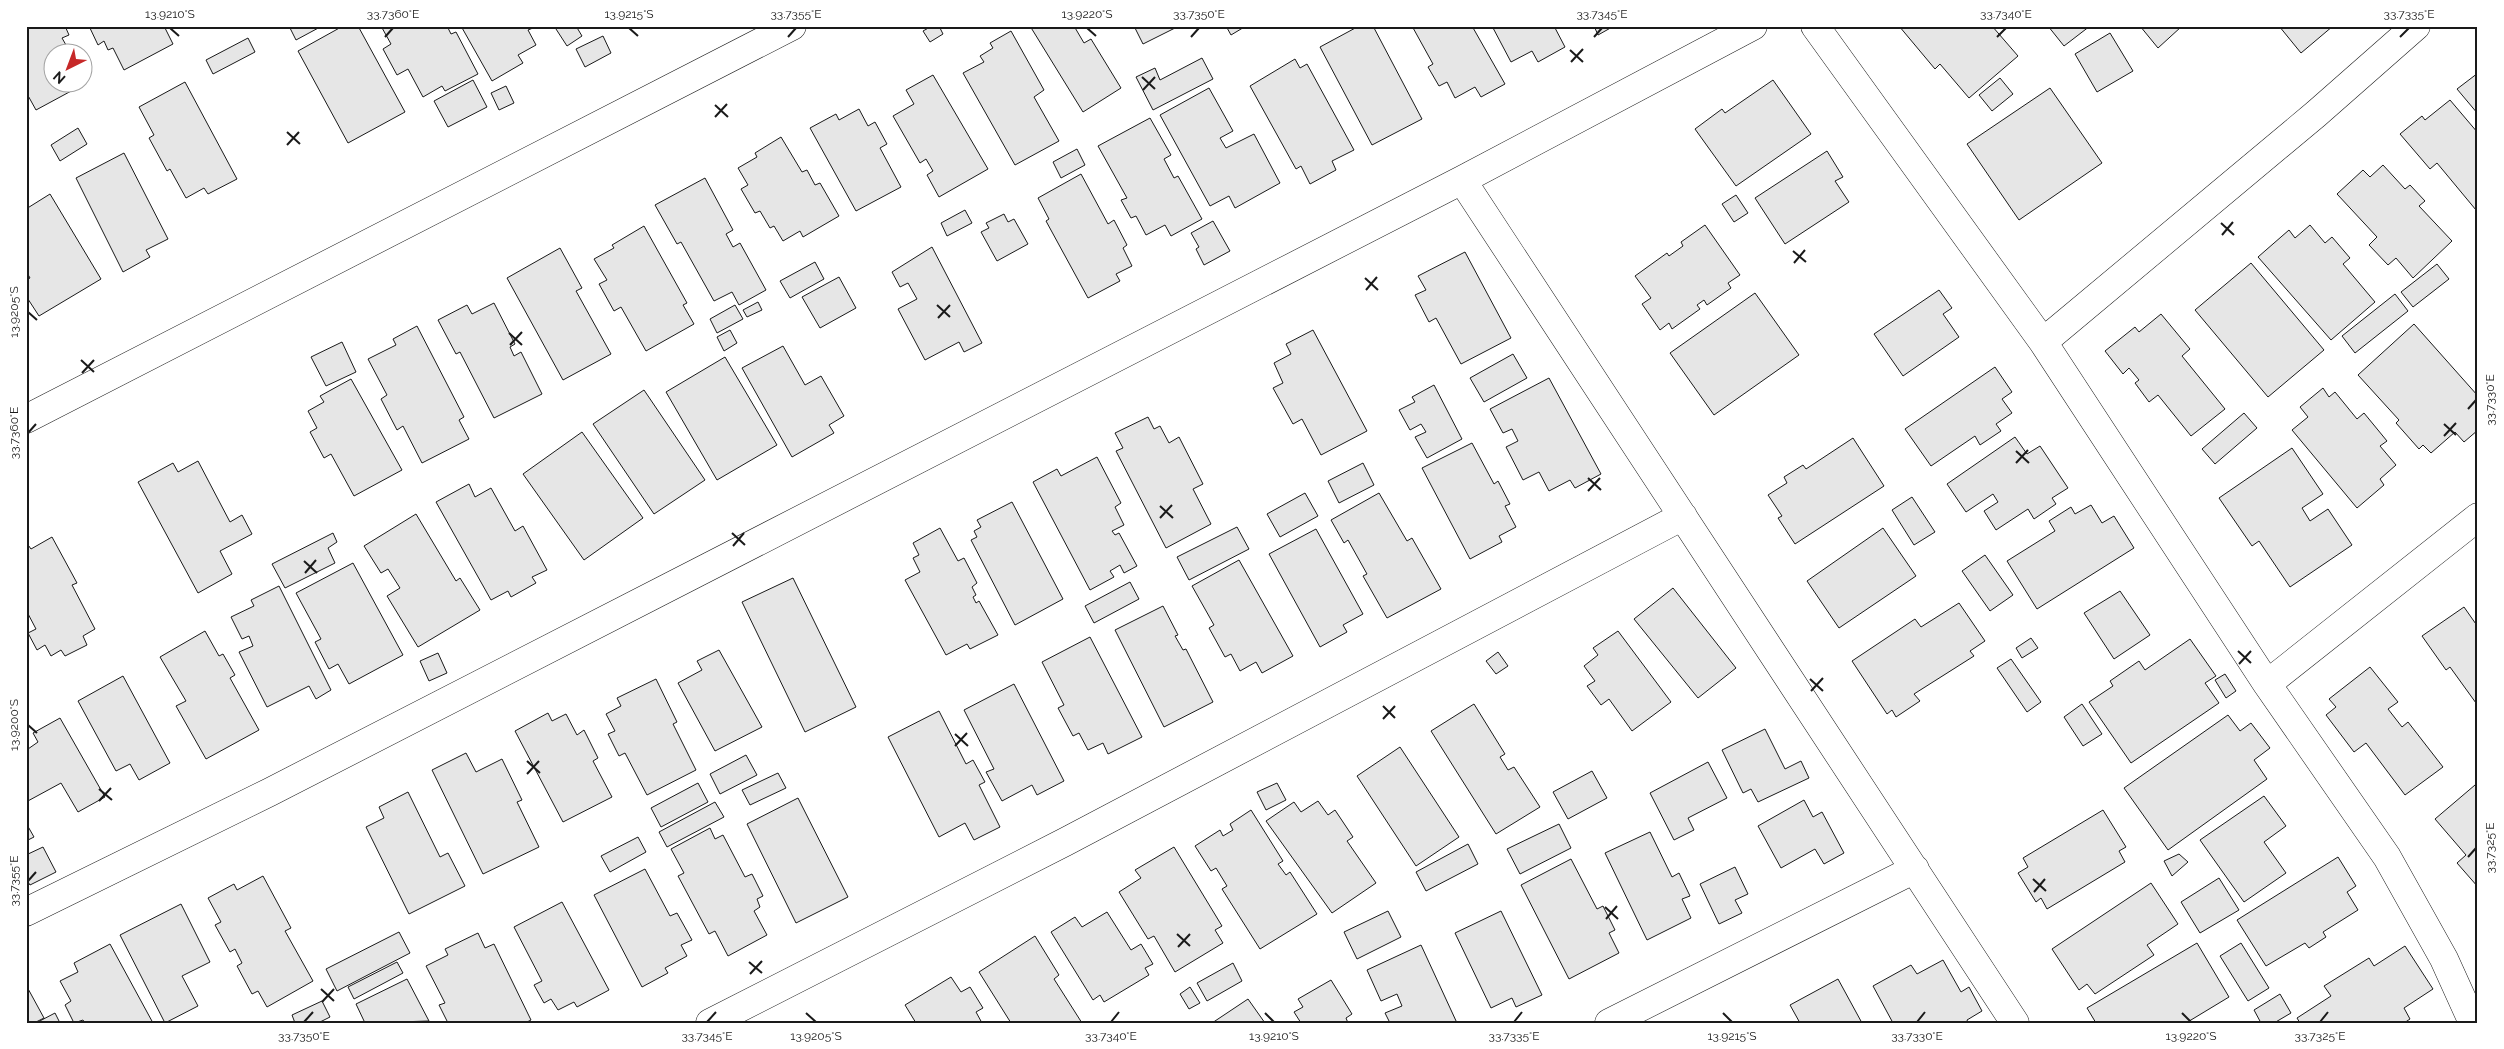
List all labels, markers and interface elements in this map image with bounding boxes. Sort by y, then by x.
text: 13.9210°S [145,7,195,21]
text: 33.7360°E [367,7,419,21]
text: 13.9215°S [604,7,654,21]
text: 33.7355°E [770,7,822,21]
text: 13.9220°S [1062,7,1112,21]
text: 33.7350°E [1173,7,1225,21]
text: 33.7345°E [1576,7,1628,21]
text: 33.7340°E [1980,7,2032,21]
text: 33.7335°E [2383,7,2435,21]
north arrow [42,42,92,92]
text: N [50,68,69,87]
text: 13.9205°S [7,286,21,338]
text: 33.7330°E [2483,374,2497,426]
text: 33.7360°E [7,407,21,459]
text: 13.9200°S [7,699,21,751]
text: 33.7325°E [2483,823,2497,873]
text: 33.7355°E [7,855,21,907]
text: 33.7350°E [278,1029,330,1043]
text: 33.7345°E [681,1029,733,1043]
text: 13.9205°S [790,1029,842,1043]
text: 33.7340°E [1085,1029,1137,1043]
text: 13.9210°S [1249,1029,1299,1043]
text: 33.7335°E [1488,1029,1540,1043]
text: 13.9215°S [1707,1029,1757,1043]
text: 33.7330°E [1891,1029,1943,1043]
text: 13.9220°S [2166,1029,2216,1043]
text: 33.7325°E [2295,1029,2345,1043]

